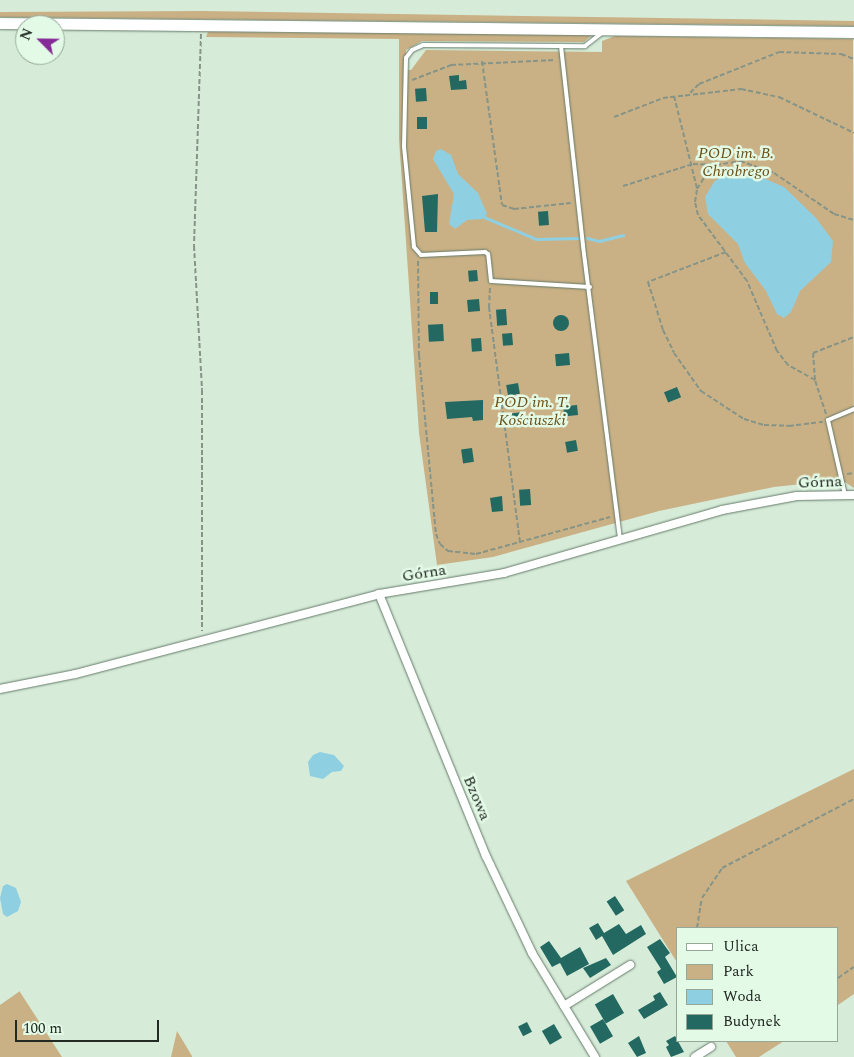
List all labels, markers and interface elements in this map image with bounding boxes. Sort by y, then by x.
north arrow [15,15,65,65]
text: N [15,25,39,44]
park label: POD im. B. Chrobrego [698,143,774,181]
park label: POD im. T. Kościuszki [494,392,570,430]
street label: Górna [798,472,842,492]
street label: Górna [401,560,447,586]
street label: Bzowa [459,773,495,823]
legend [676,927,839,1042]
text: Ulica [723,935,759,958]
text: Park [723,960,754,983]
text: Woda [723,985,761,1008]
scale bar [18,1010,161,1042]
text: Budynek [723,1010,781,1033]
text: 100 m [23,1017,62,1040]

